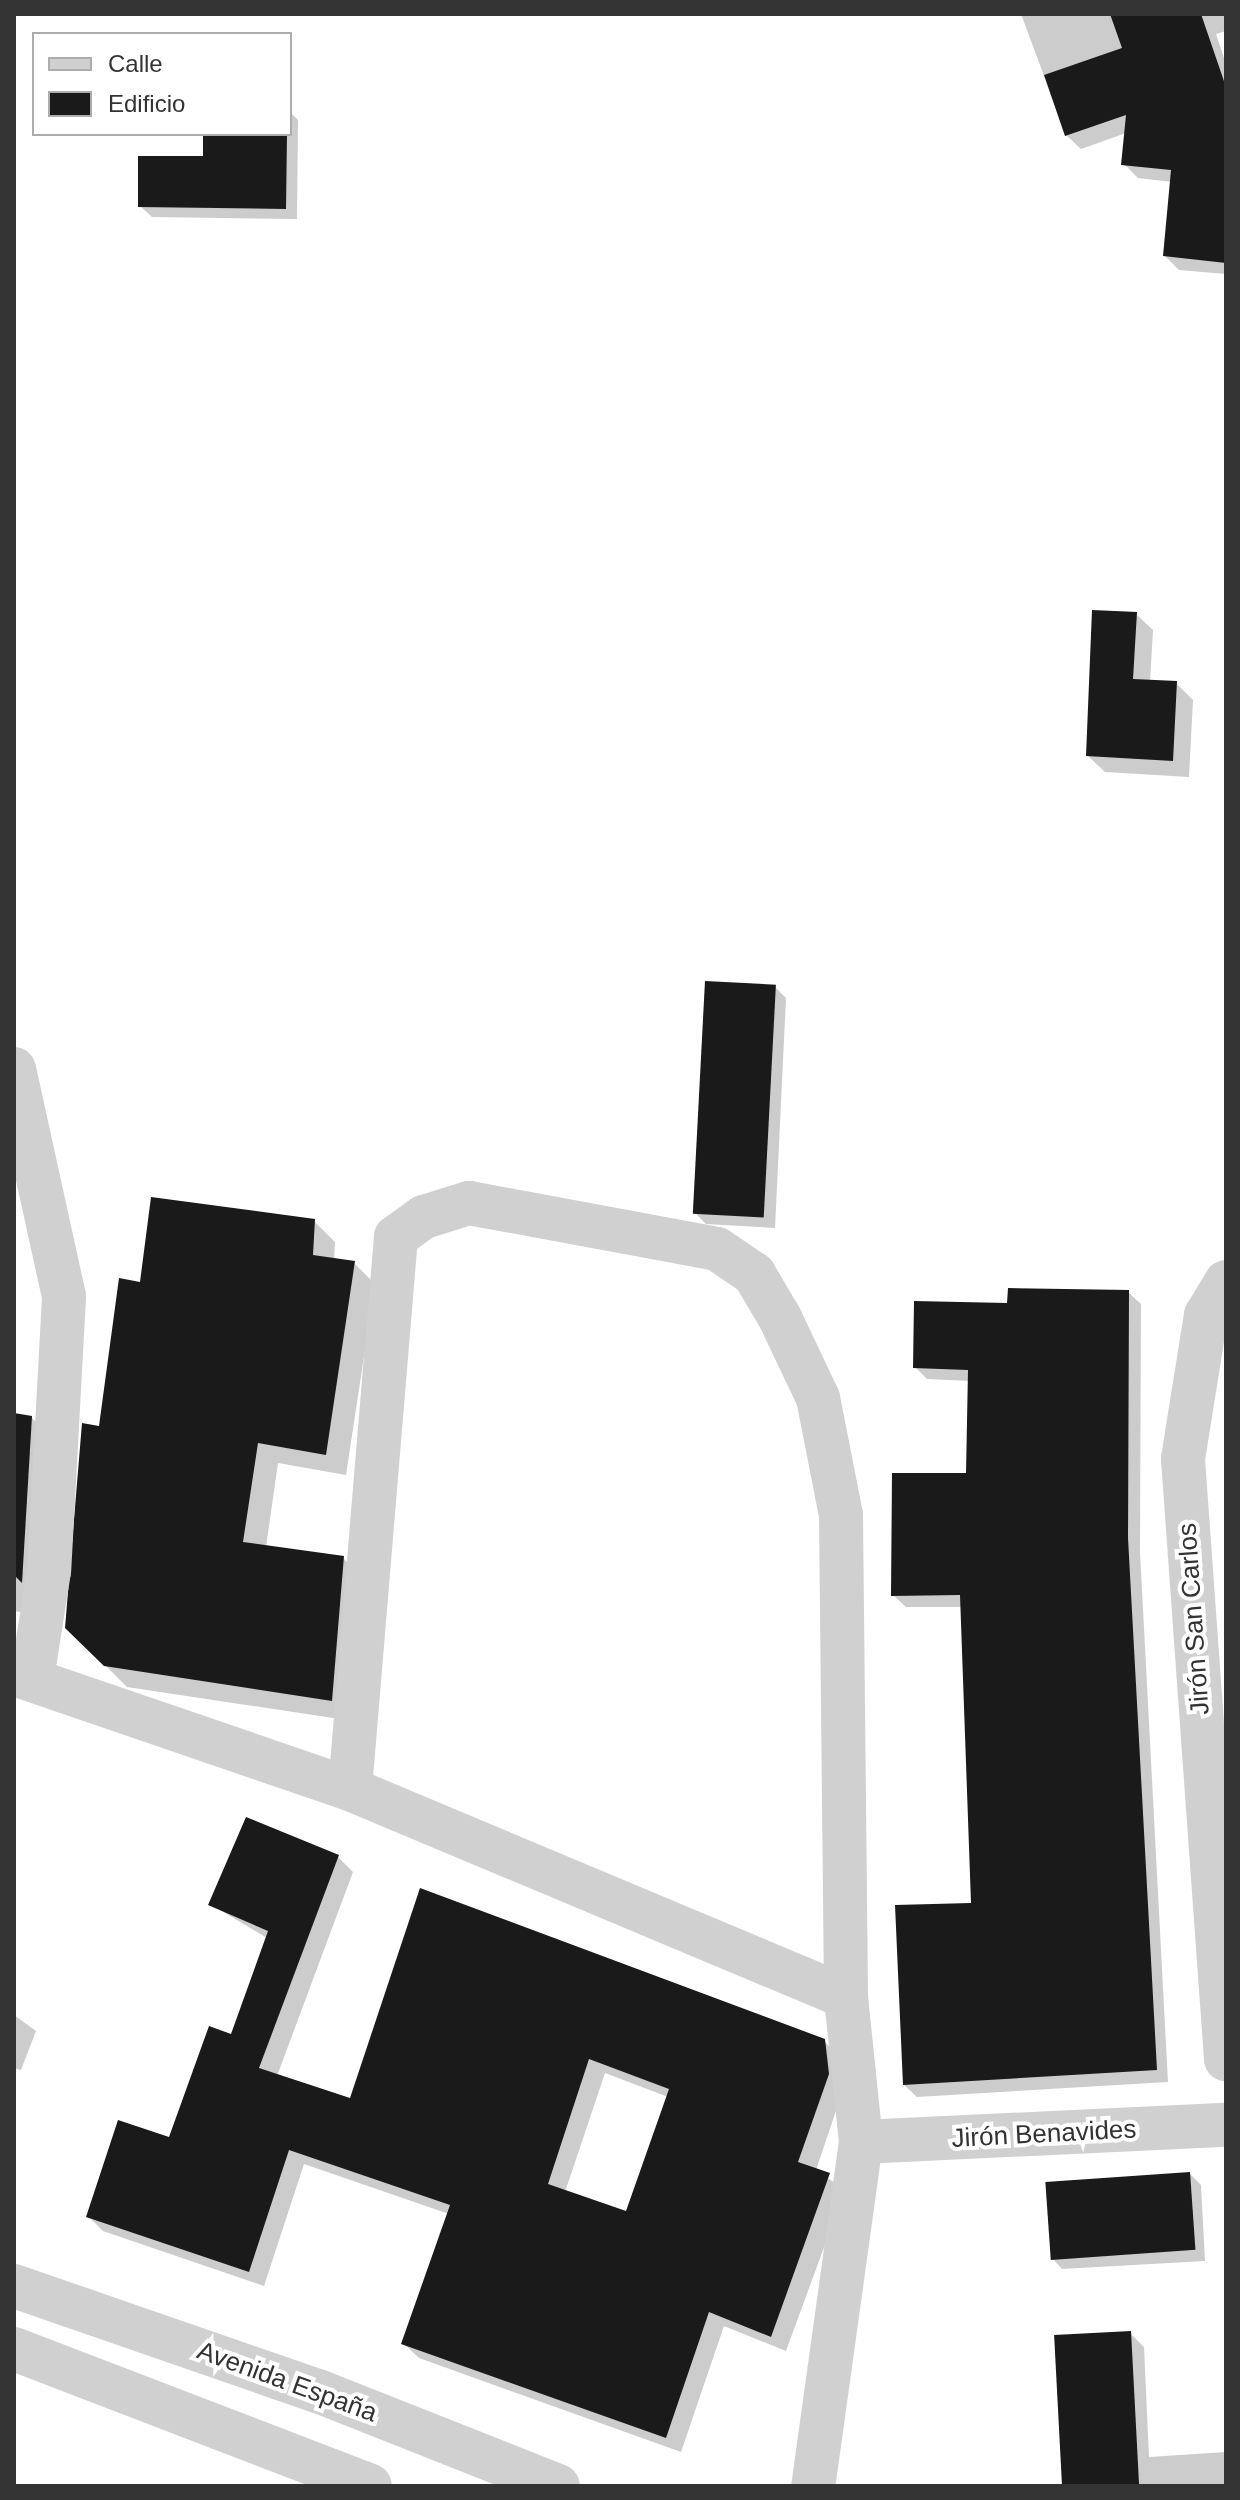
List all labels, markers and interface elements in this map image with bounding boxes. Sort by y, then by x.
legend [32,32,292,136]
text: Calle [108,50,163,77]
text: Edificio [108,90,185,117]
street label: Jirón San Carlos [1172,1522,1216,1716]
street label: Jirón Benavides [951,2114,1137,2154]
street label: Avenida España [193,2335,381,2429]

